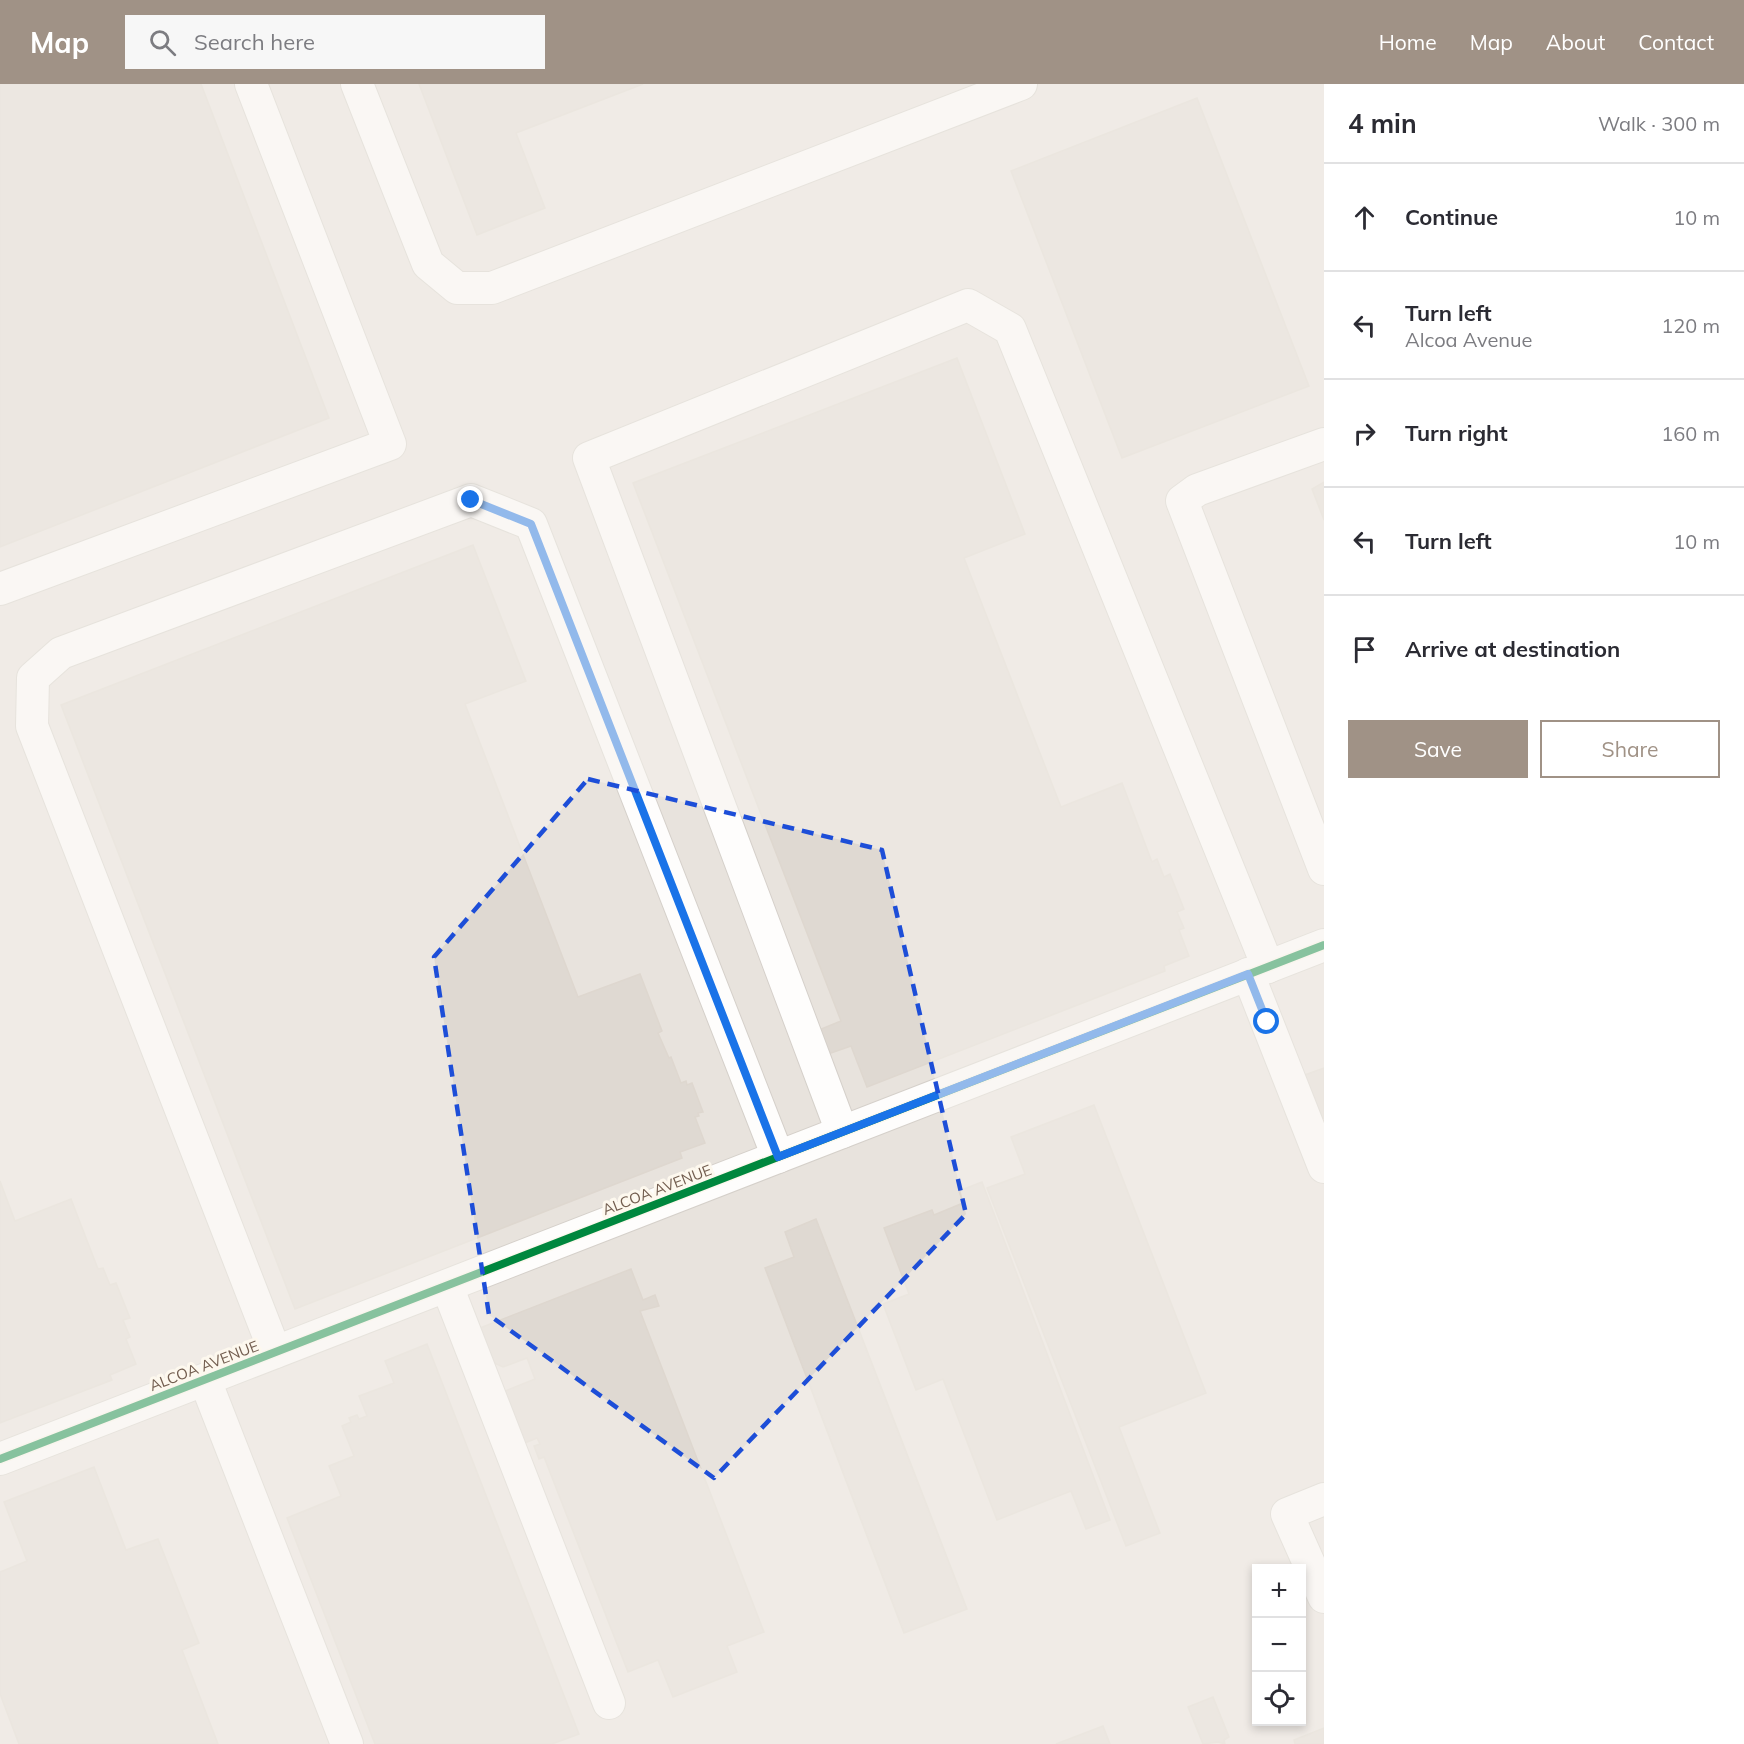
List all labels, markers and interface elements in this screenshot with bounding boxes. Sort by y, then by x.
search box [125,15,545,69]
text: Map [30,25,89,60]
icon: search [146,26,179,59]
text: Search here [194,28,315,56]
text: Home [1379,29,1437,55]
text: Map [1470,29,1513,55]
text: About [1546,29,1605,55]
text: Contact [1638,29,1714,55]
text: 4 min [1348,107,1417,140]
text: Walk · 300 m [1598,111,1720,136]
icon: ahead [1348,201,1381,234]
text: Continue [1405,203,1498,231]
text: 10 m [1673,205,1720,230]
text: Turn left [1405,299,1492,327]
icon: left [1348,309,1381,342]
text: 120 m [1661,313,1720,338]
text: Alcoa Avenue [1405,327,1532,352]
icon: right [1348,417,1381,450]
text: Turn right [1405,419,1508,447]
text: 160 m [1661,421,1720,446]
route end [457,486,483,512]
icon: left [1348,525,1381,558]
text: Turn left [1405,527,1492,555]
text: 10 m [1673,529,1720,554]
icon: arrive [1348,633,1381,666]
text: Arrive at destination [1405,635,1620,663]
button: Save [1348,720,1528,778]
button: Share [1540,720,1720,778]
route start [1253,1008,1279,1034]
street label: ALCOA AVENUE [600,1160,714,1219]
street label: ALCOA AVENUE [147,1336,261,1395]
map controls [1252,1564,1306,1726]
button: + [1252,1564,1306,1618]
button: − [1252,1618,1306,1672]
button: locate [1252,1672,1306,1726]

